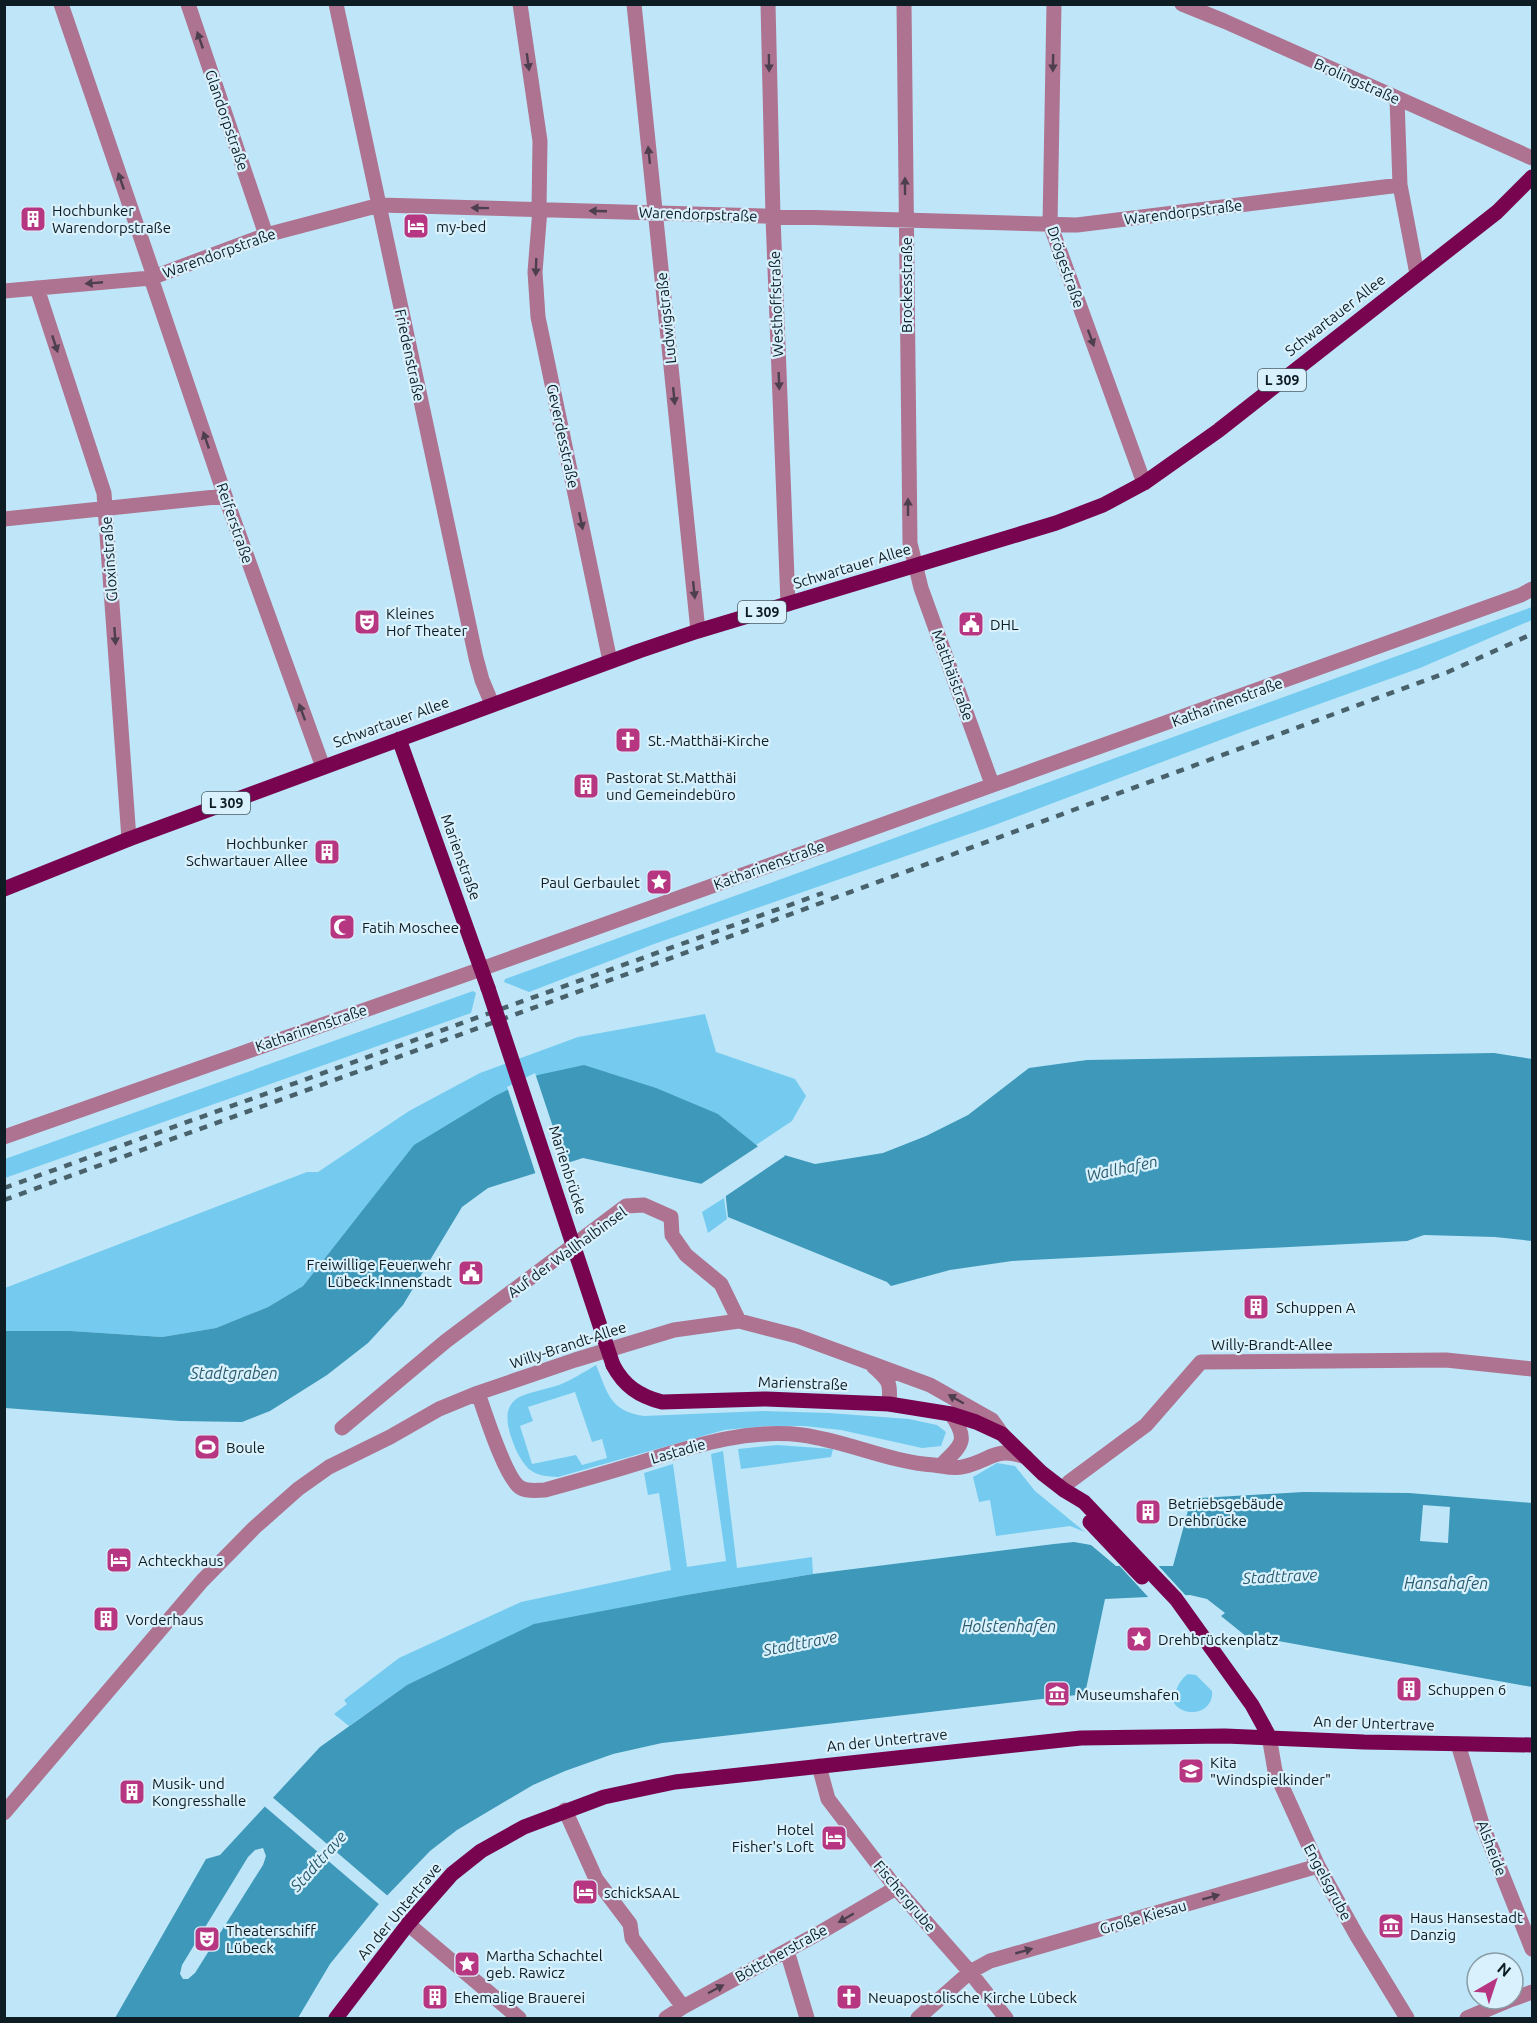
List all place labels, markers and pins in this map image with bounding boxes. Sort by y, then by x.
place label: Hochbunker Warendorpstraße [52,202,171,236]
building icon: Hochbunker Warendorpstraße [18,204,48,234]
hotel icon: my-bed [401,211,431,241]
place label: my-bed [436,218,486,235]
place label: Kleines Hof Theater [386,605,467,639]
theatre icon: Kleines Hof Theater [352,607,382,637]
public building icon: DHL [956,609,986,639]
place label: DHL [990,616,1019,633]
church icon: St.-Matthäi-Kirche [613,725,643,755]
place label: St.-Matthäi-Kirche [648,732,769,749]
place label: Pastorat St.Matthäi und Gemeindebüro [606,769,737,803]
building icon: Pastorat St.Matthäi und Gemeindebüro [571,771,601,801]
place label: Hochbunker Schwartauer Allee [186,835,308,869]
building icon: Hochbunker Schwartauer Allee [312,837,342,867]
place icon: Paul Gerbaulet [644,867,674,897]
place label: Paul Gerbaulet [540,874,640,891]
mosque icon: Fatih Moschee [327,912,357,942]
place label: Fatih Moschee [362,919,459,936]
place label: Freiwillige Feuerwehr Lübeck-Innenstadt [307,1256,452,1290]
public building icon: Freiwillige Feuerwehr Lübeck-Innenstadt [456,1258,486,1288]
building icon: Schuppen A [1241,1292,1271,1322]
place label: Schuppen A [1276,1299,1356,1316]
sports icon: Boule [192,1432,222,1462]
place label: Boule [226,1439,265,1456]
place label: Betriebsgebäude Drehbrücke [1168,1495,1284,1529]
building icon: Betriebsgebäude Drehbrücke [1133,1497,1163,1527]
hotel icon: Achteckhaus [104,1545,134,1575]
place label: Achteckhaus [138,1552,223,1569]
building icon: Vorderhaus [91,1604,121,1634]
place label: Vorderhaus [126,1611,204,1628]
place icon: Drehbrückenplatz [1124,1624,1154,1654]
place label: Drehbrückenplatz [1158,1631,1279,1648]
building icon: Schuppen 6 [1394,1674,1424,1704]
museum icon: Museumshafen [1042,1679,1072,1709]
place label: Schuppen 6 [1428,1681,1506,1698]
place label: Museumshafen [1076,1686,1179,1703]
place label: Kita "Windspielkinder" [1210,1754,1331,1788]
school or university icon: Kita "Windspielkinder" [1176,1756,1206,1786]
place label: Musik- und Kongresshalle [152,1775,246,1809]
building icon: Musik- und Kongresshalle [117,1777,147,1807]
place label: Hotel Fisher's Loft [732,1821,814,1855]
hotel icon: Hotel Fisher's Loft [819,1823,849,1853]
hotel icon: schickSAAL [570,1877,600,1907]
place label: schickSAAL [604,1884,680,1901]
place label: Haus Hansestadt Danzig [1410,1909,1523,1943]
museum icon: Haus Hansestadt Danzig [1376,1911,1406,1941]
place label: Theaterschiff Lübeck [226,1922,316,1956]
theatre icon: Theaterschiff Lübeck [192,1924,222,1954]
place label: Martha Schachtel geb. Rawicz [486,1947,603,1981]
place icon: Martha Schachtel geb. Rawicz [452,1949,482,1979]
building icon: Ehemalige Brauerei [420,1982,450,2012]
church icon: Neuapostolische Kirche Lübeck [834,1982,864,2012]
place label: Ehemalige Brauerei [454,1989,585,2006]
place label: Neuapostolische Kirche Lübeck [868,1989,1078,2006]

